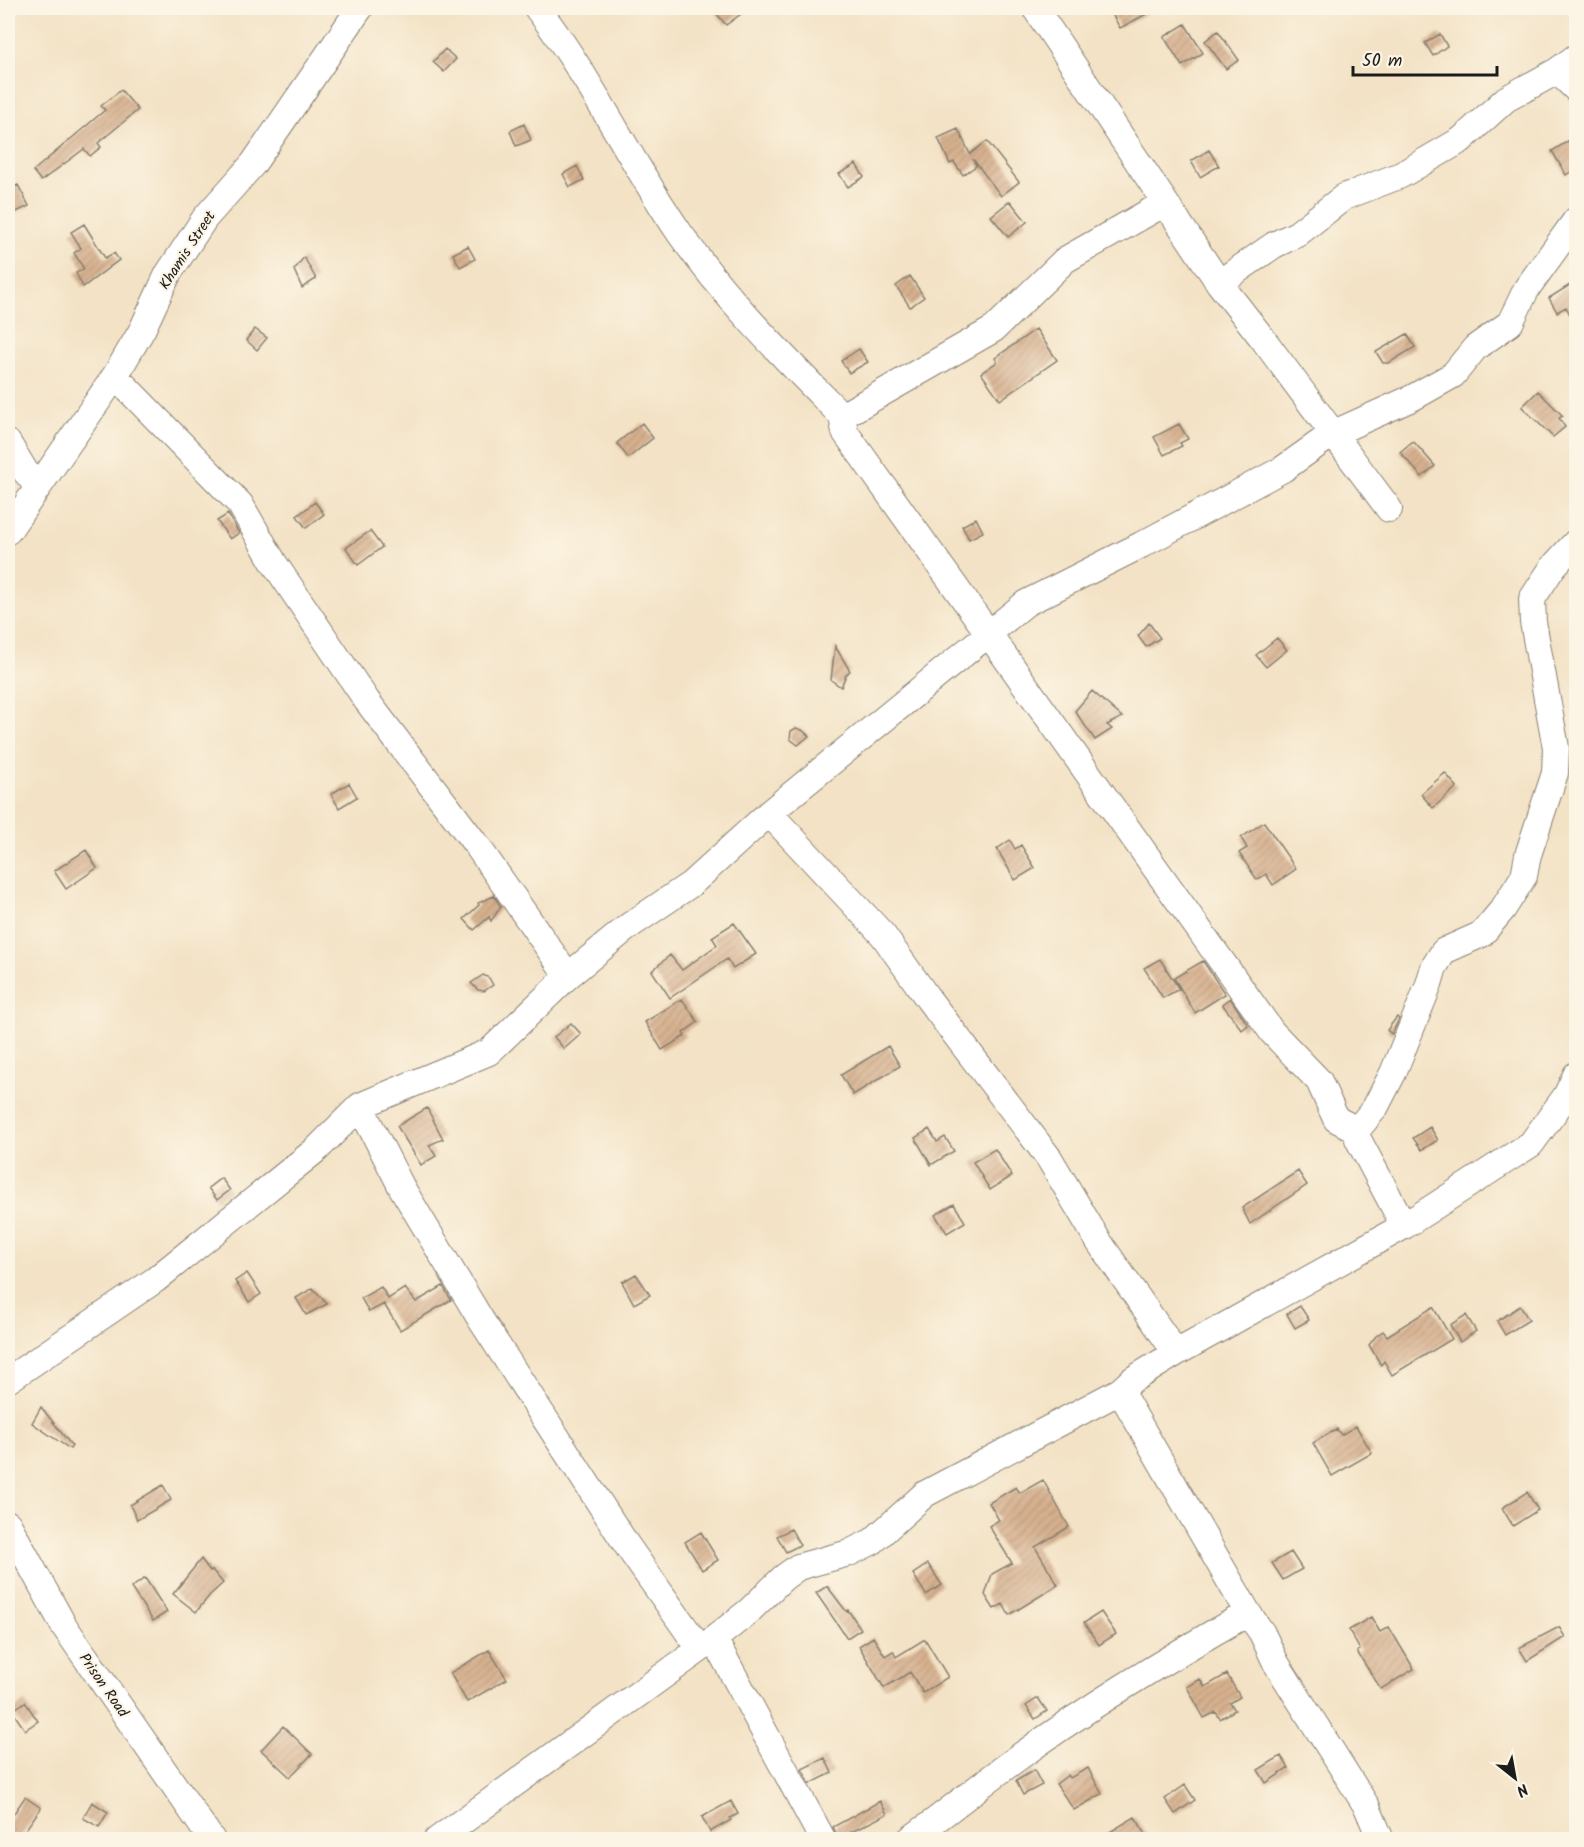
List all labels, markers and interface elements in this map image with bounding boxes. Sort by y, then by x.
scale bar [1353,39,1497,77]
text: 50 m [1362,47,1402,76]
street label: Khamis Street [153,206,222,295]
street label: Prison Road [72,1648,135,1723]
north arrow [1485,1748,1545,1808]
text: N [1511,1776,1533,1803]

